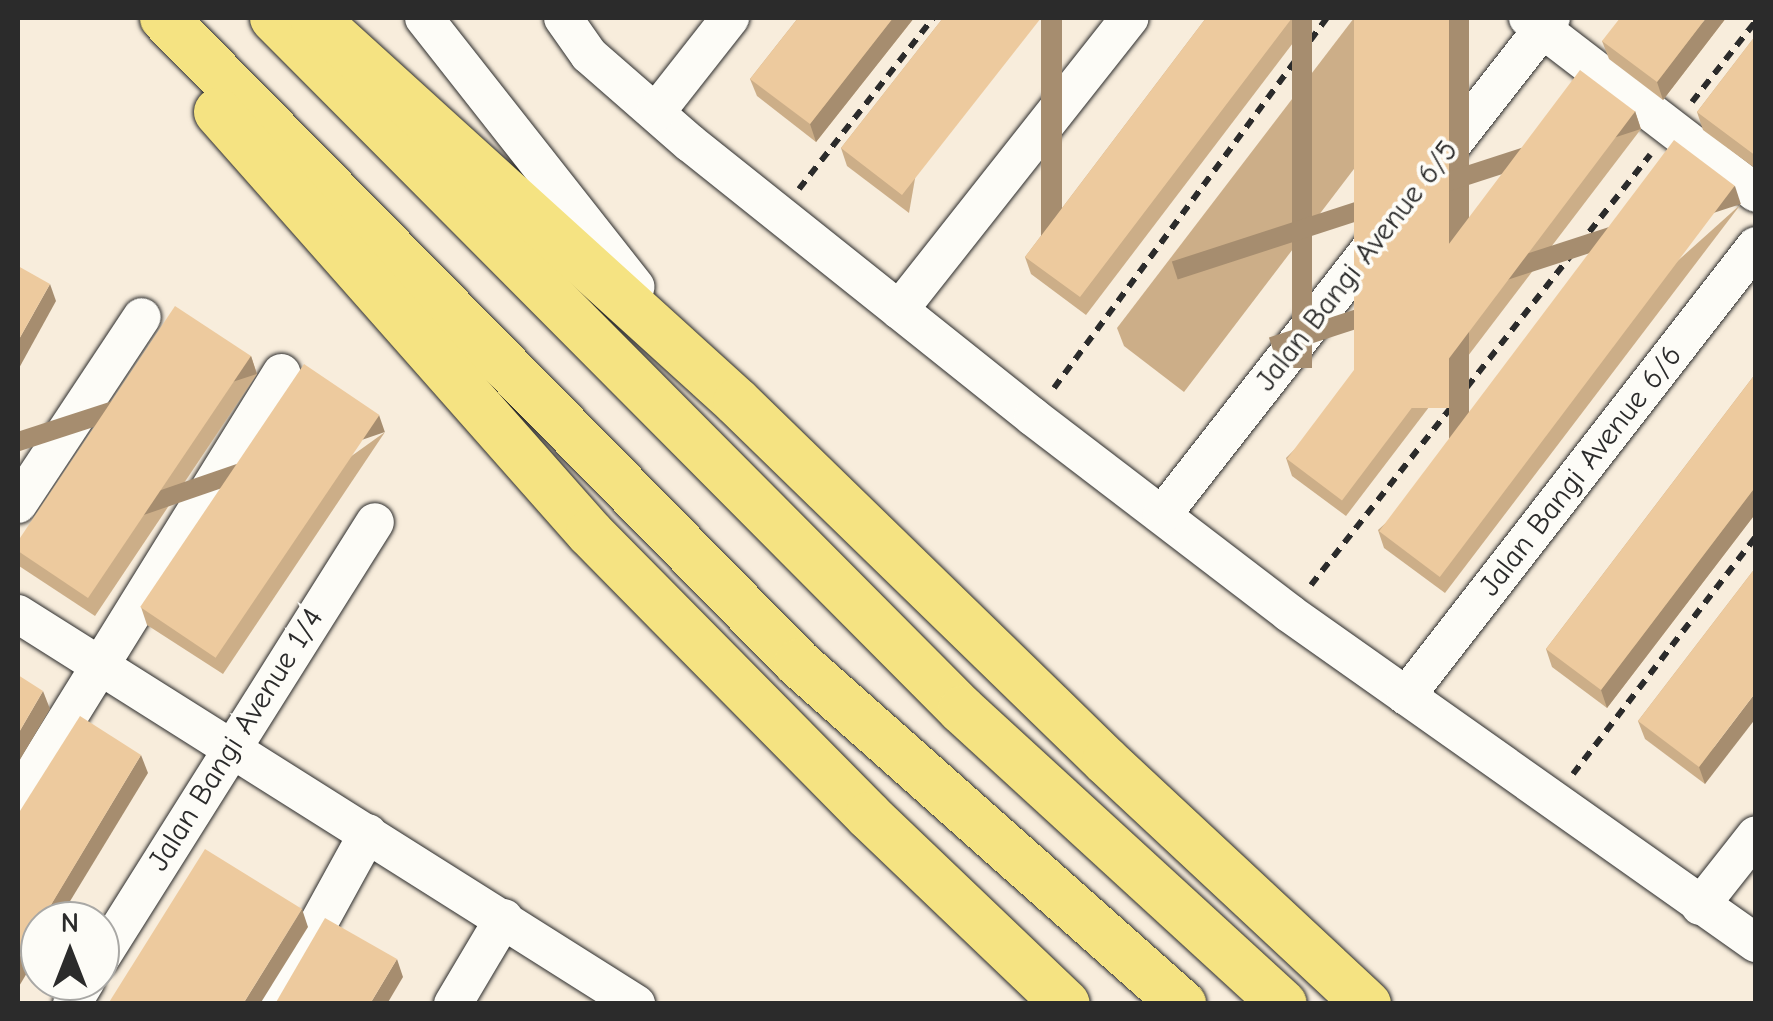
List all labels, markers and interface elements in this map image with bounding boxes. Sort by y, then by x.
street label: Jalan Bangi Avenue 6/5 [1248,133,1466,399]
street label: Jalan Bangi Avenue 6/6 [1472,338,1690,604]
street label: Jalan Bangi Avenue 1/4 [141,602,331,878]
north arrow [20,901,120,1001]
text: N [61,907,79,939]

